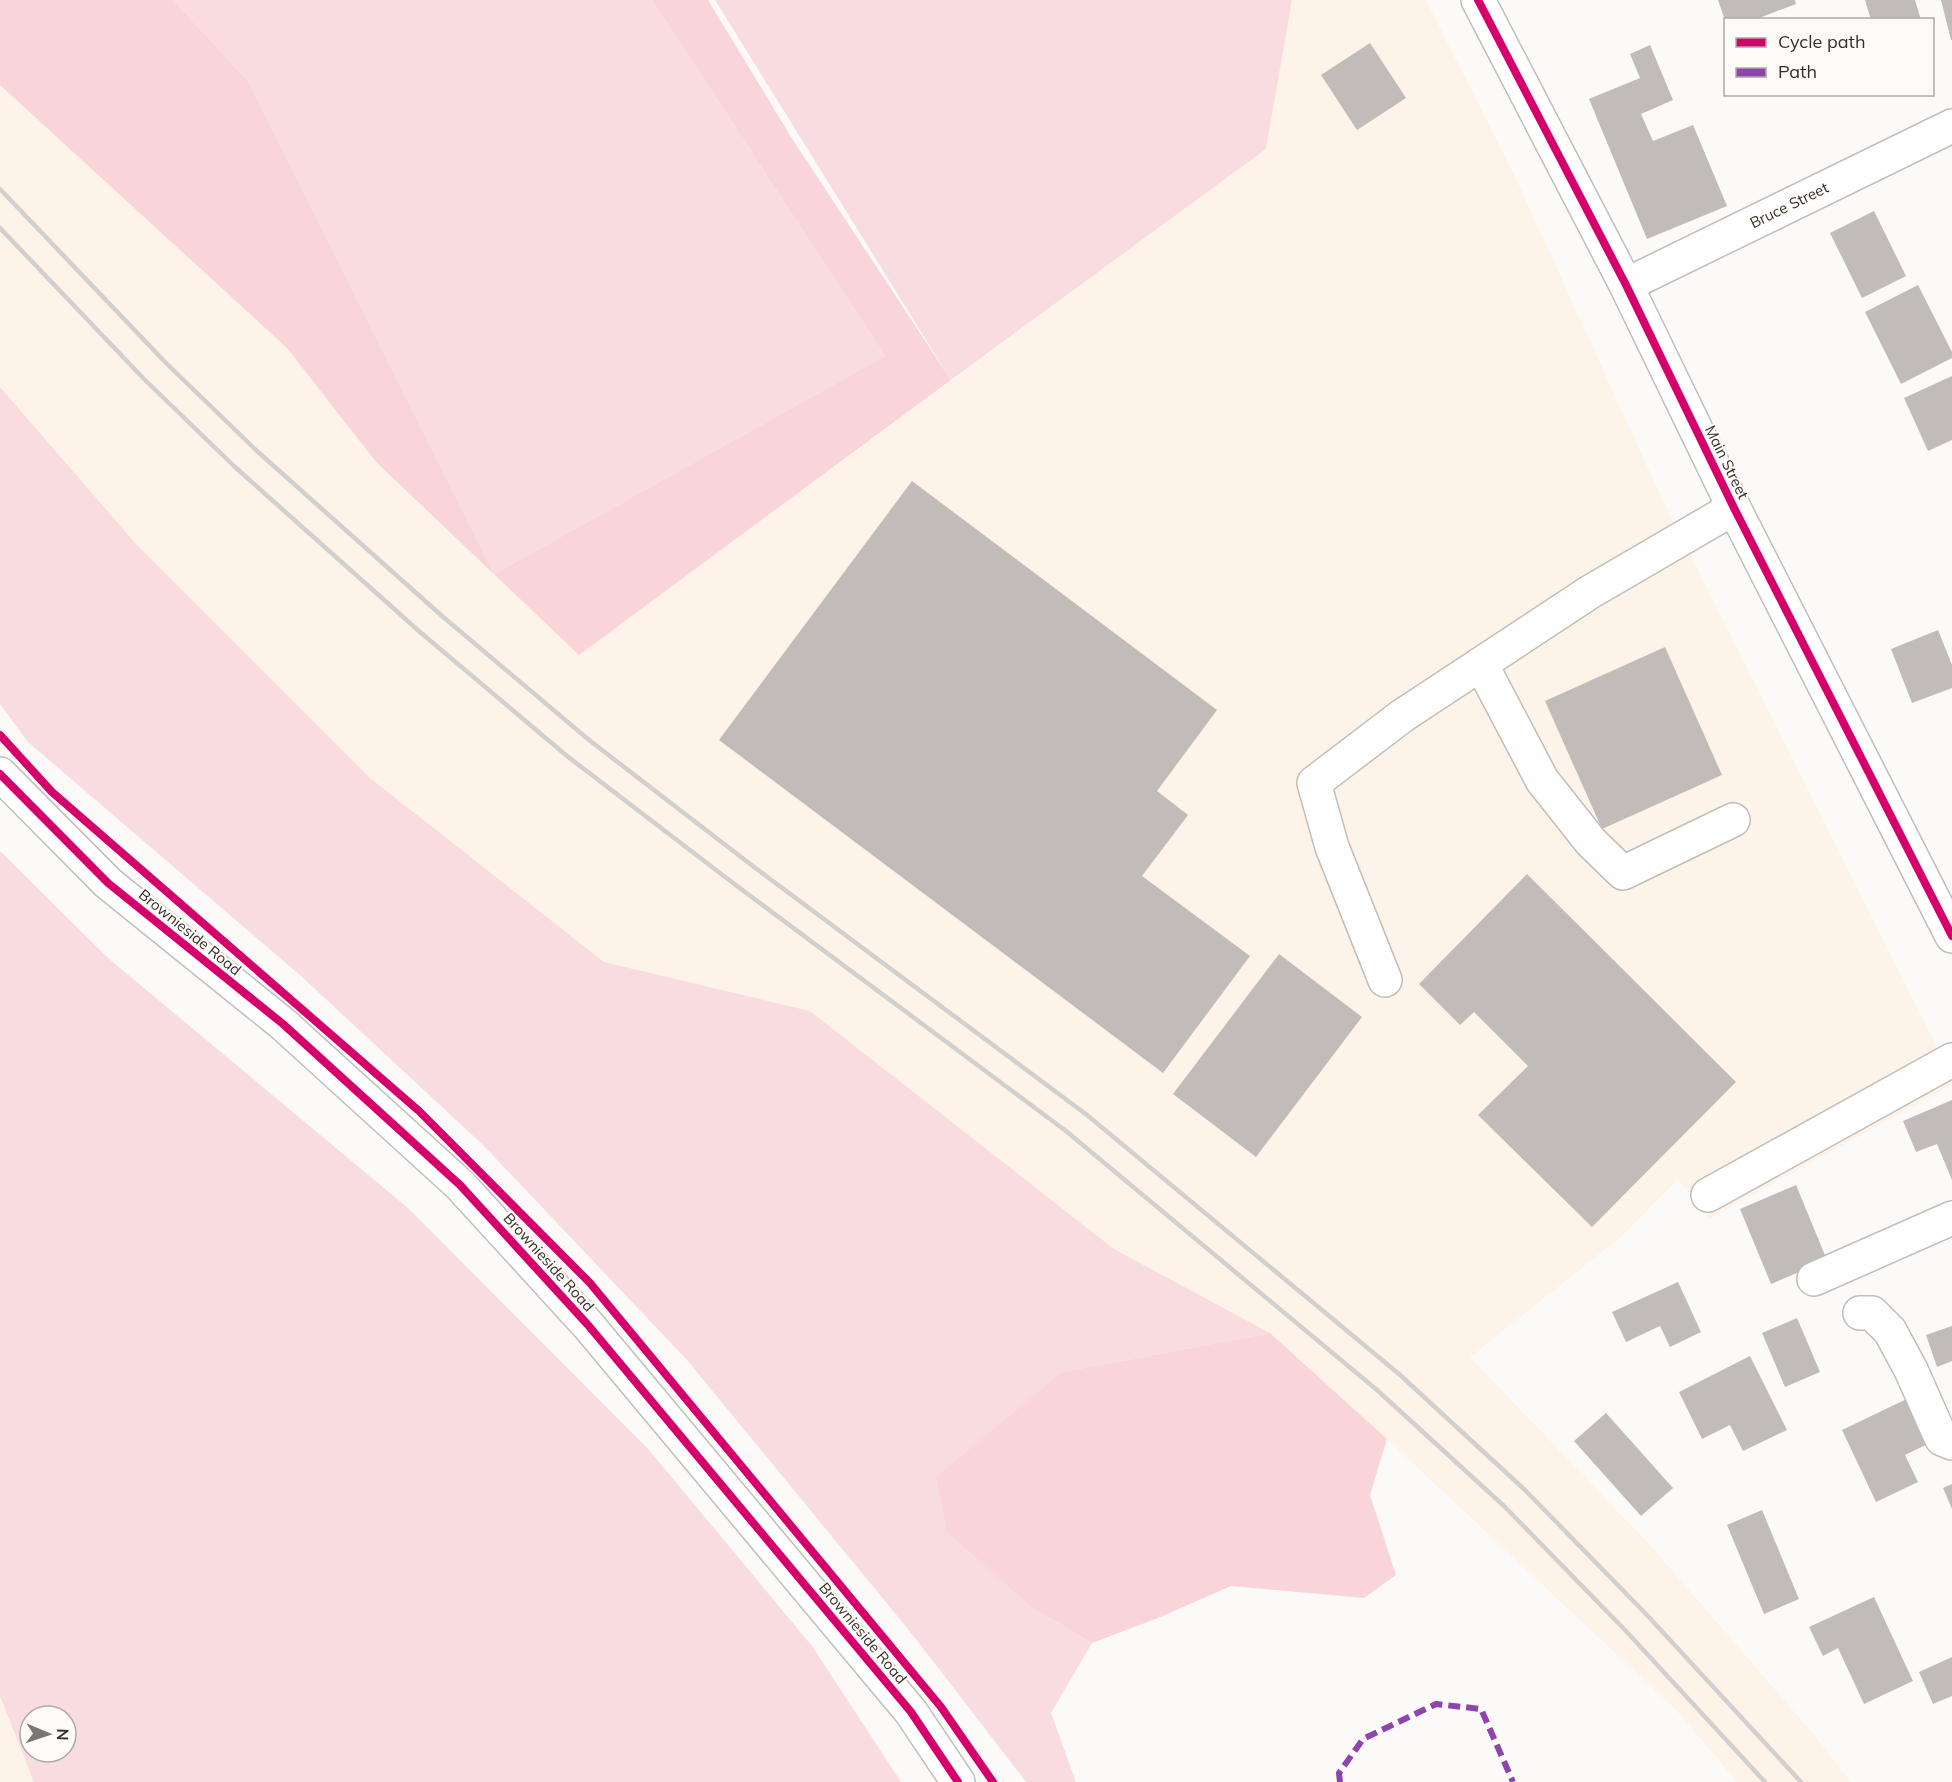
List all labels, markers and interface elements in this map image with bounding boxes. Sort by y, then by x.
legend [1724,18,1934,96]
text: Cycle path [1778,30,1865,53]
text: Path [1778,60,1817,83]
street label: Bruce Street [1747,178,1831,232]
street label: Main Street [1701,422,1753,502]
street label: Brownieside Road [135,885,245,979]
street label: Brownieside Road [500,1209,598,1315]
street label: Brownieside Road [815,1578,911,1688]
north arrow [18,1704,78,1764]
text: N [53,1728,73,1741]

